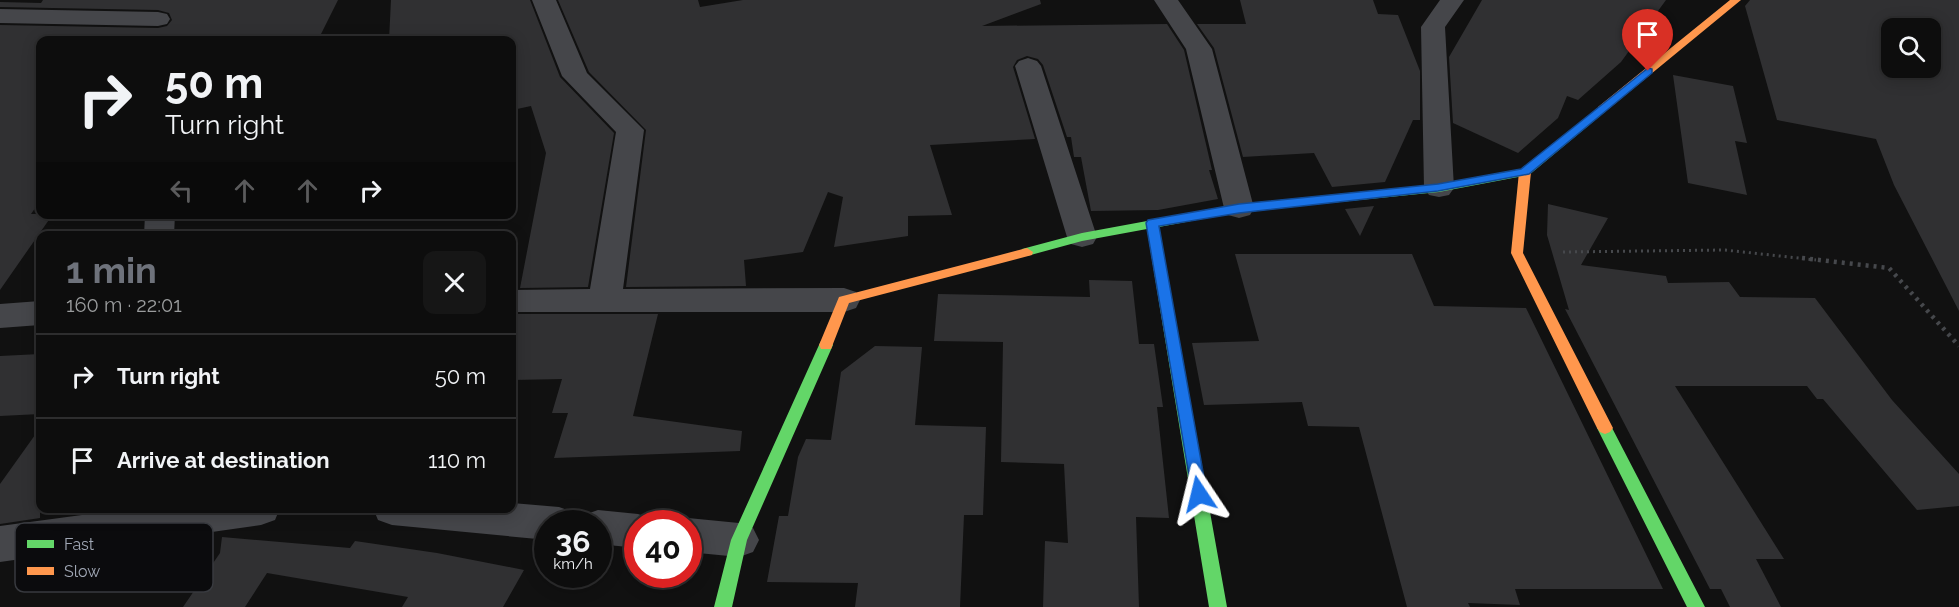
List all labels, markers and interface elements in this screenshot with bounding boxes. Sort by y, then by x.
pin [1622,9,1673,71]
icon: arrive [1631,18,1664,51]
map controls [1881,18,1941,78]
button: search [1881,18,1941,78]
text: 50 m [165,59,263,108]
icon: right [66,60,144,138]
text: Turn right [165,109,284,140]
icon: left [165,174,198,207]
icon: ahead [228,174,261,207]
icon: ahead [291,174,324,207]
icon: right [354,174,387,207]
text: 1 min [66,249,157,291]
button: close [423,251,486,314]
text: 160 m · 22:01 [66,293,182,317]
icon: right [66,360,99,393]
text: Turn right [117,363,220,389]
text: 50 m [435,363,486,389]
icon: arrive [66,444,99,477]
text: Arrive at destination [117,447,330,473]
text: 110 m [428,447,486,473]
position arrow [1167,462,1231,526]
speed limit sign: 40 [624,510,702,588]
legend [15,523,213,592]
text: 36 [556,524,590,559]
text: Fast [64,535,95,554]
text: km/h [553,555,593,573]
text: Slow [64,562,100,581]

